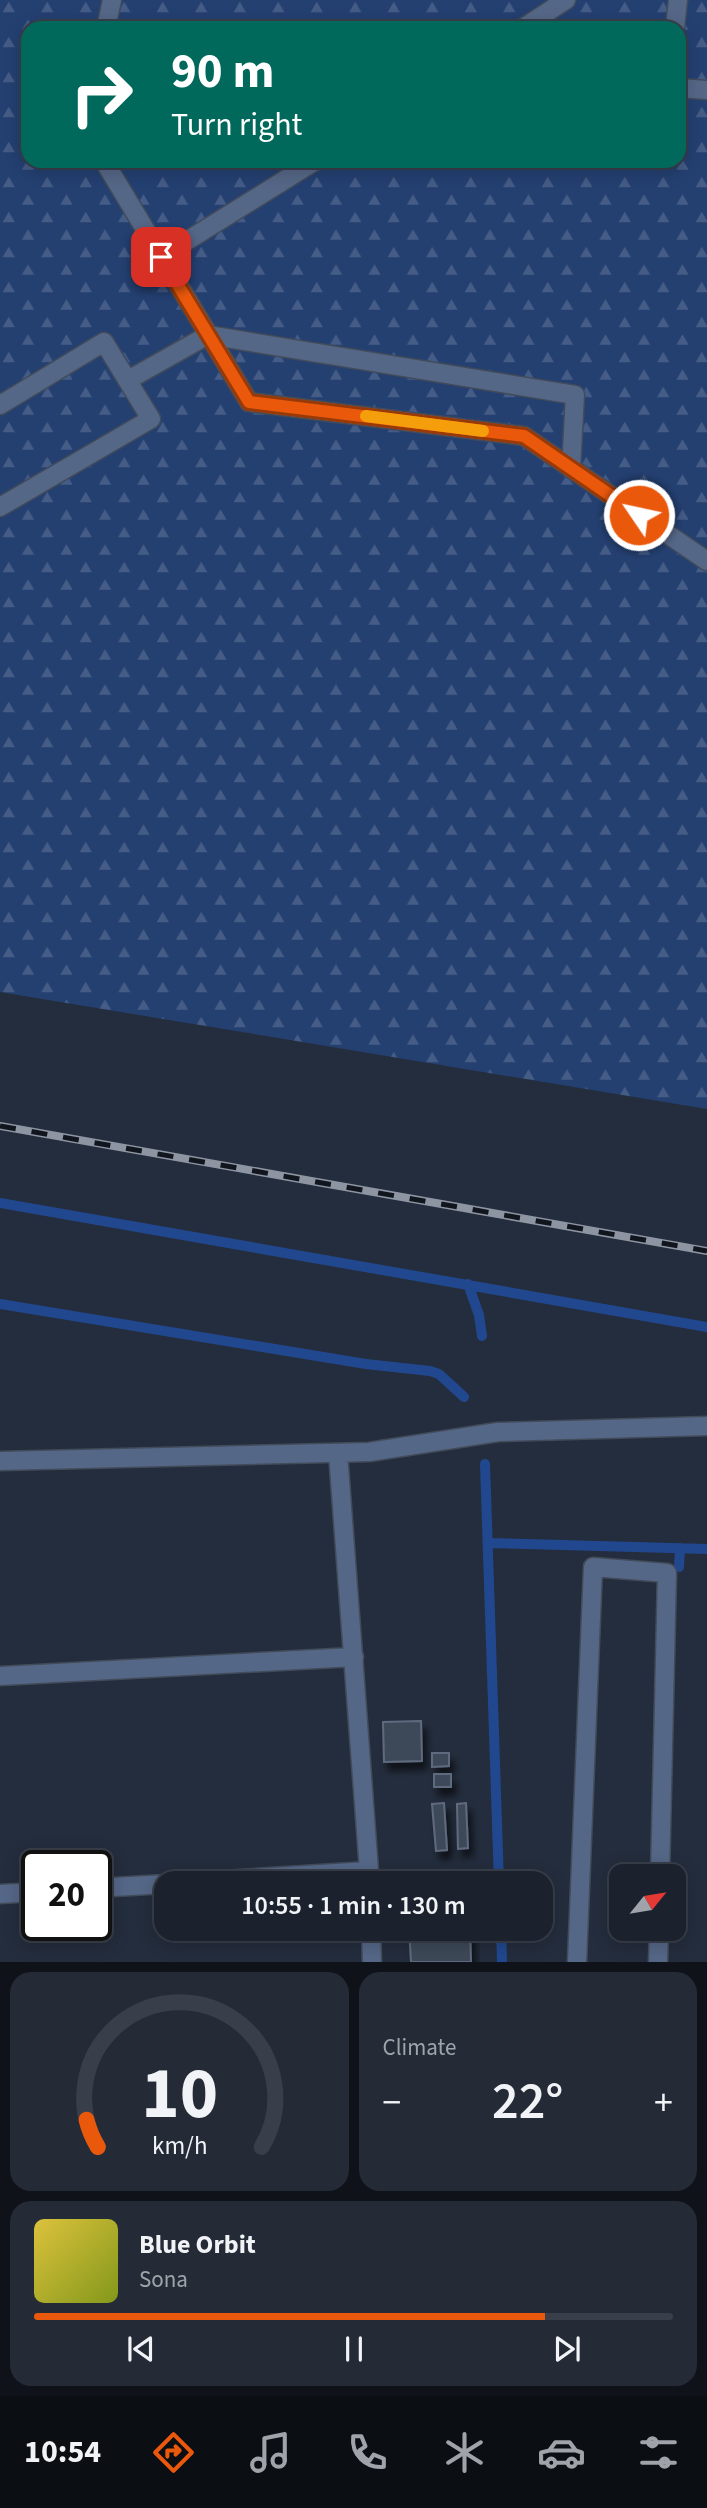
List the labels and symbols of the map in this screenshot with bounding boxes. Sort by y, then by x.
pin [131,227,191,287]
position arrow [602,478,676,552]
speed limit sign: 20 [21,1850,112,1941]
north arrow [609,1864,686,1941]

